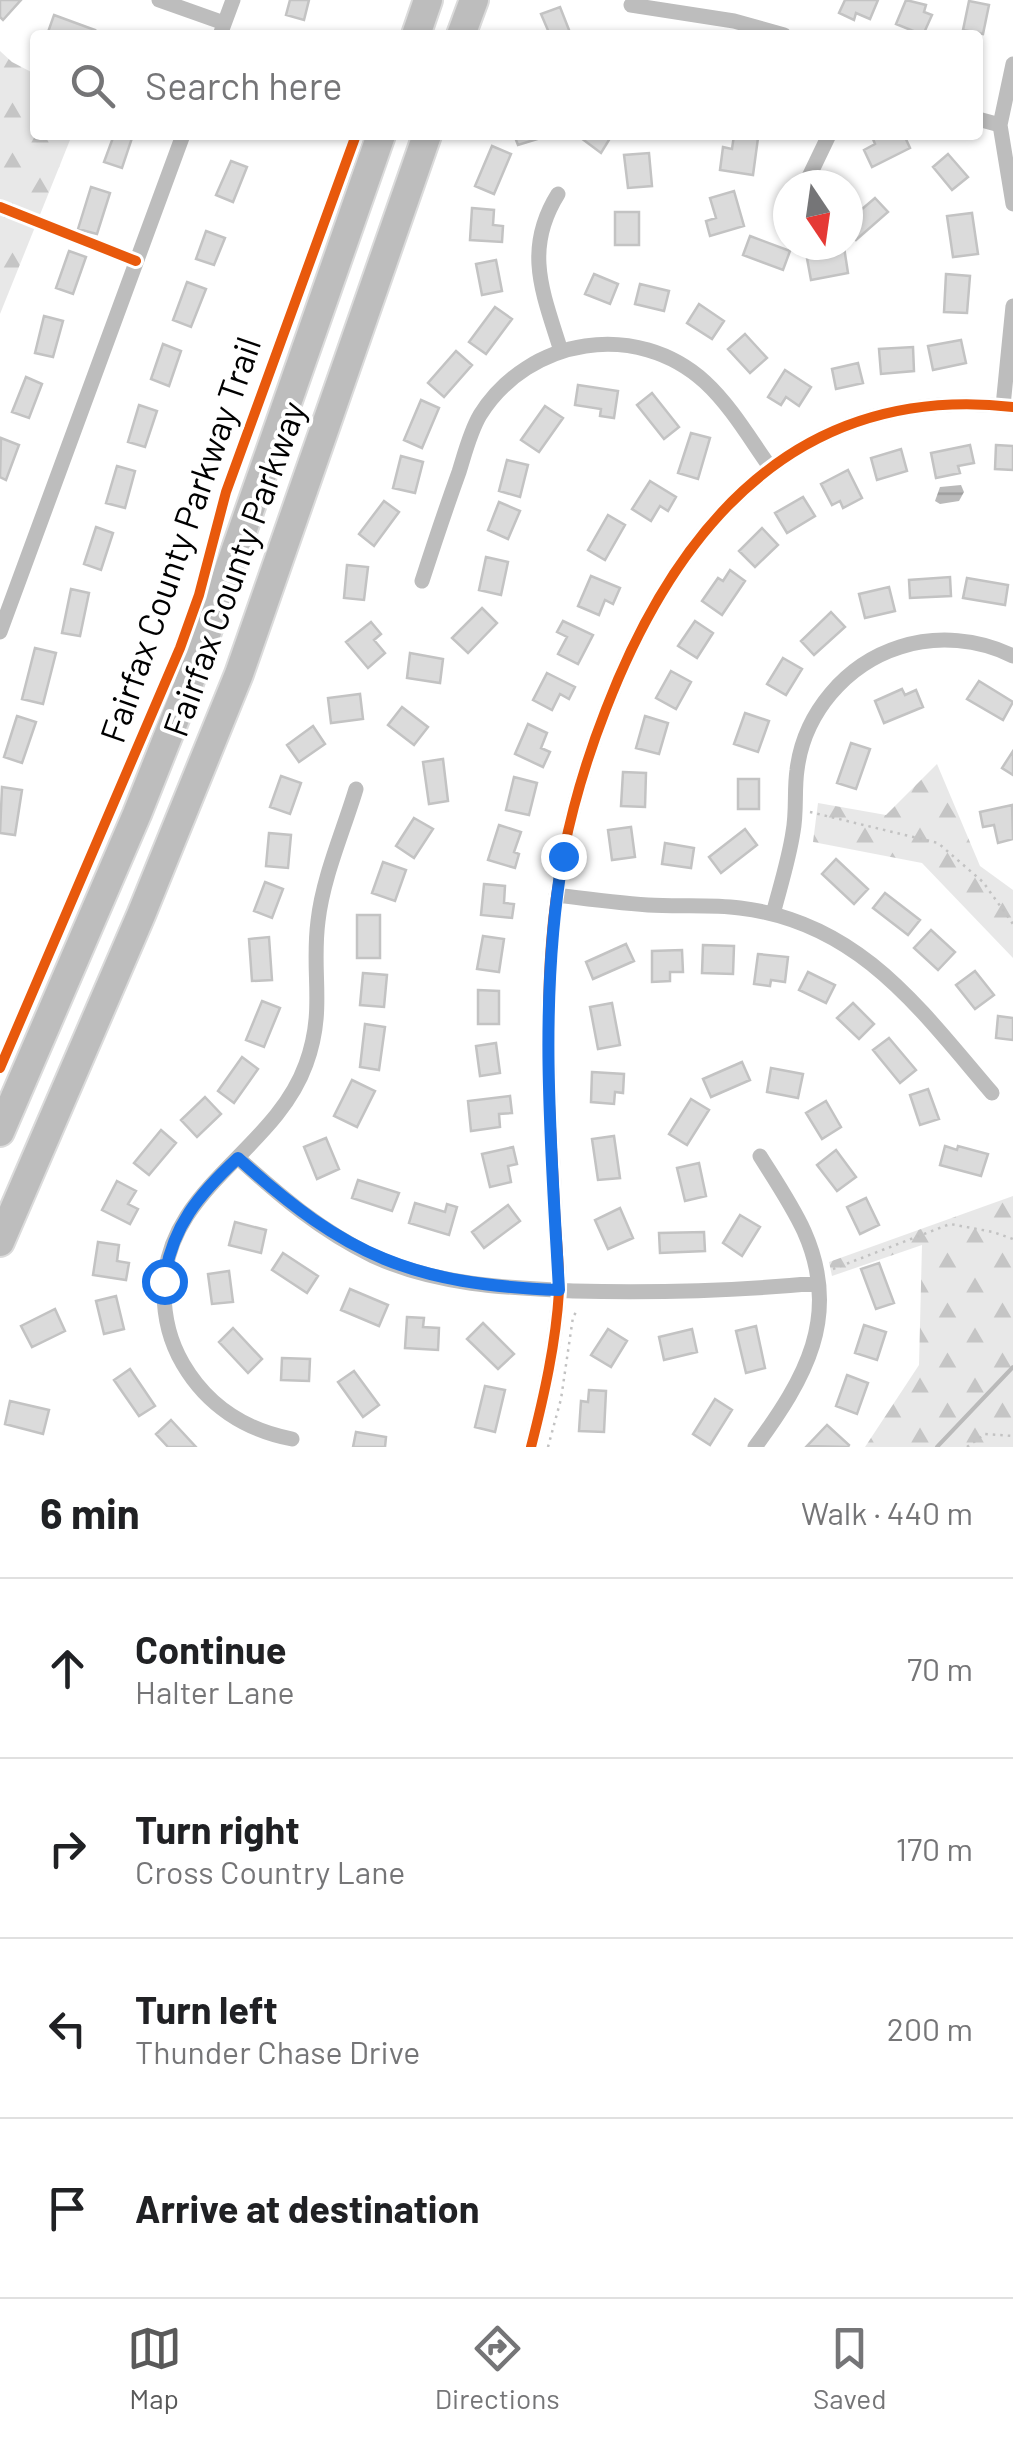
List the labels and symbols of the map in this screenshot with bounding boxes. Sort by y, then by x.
north arrow [773,170,863,260]
street label: Fairfax County Parkway Trail [92,332,270,748]
street label: Fairfax County Parkway [155,396,315,742]
route end [541,834,587,880]
route start [142,1259,188,1305]

